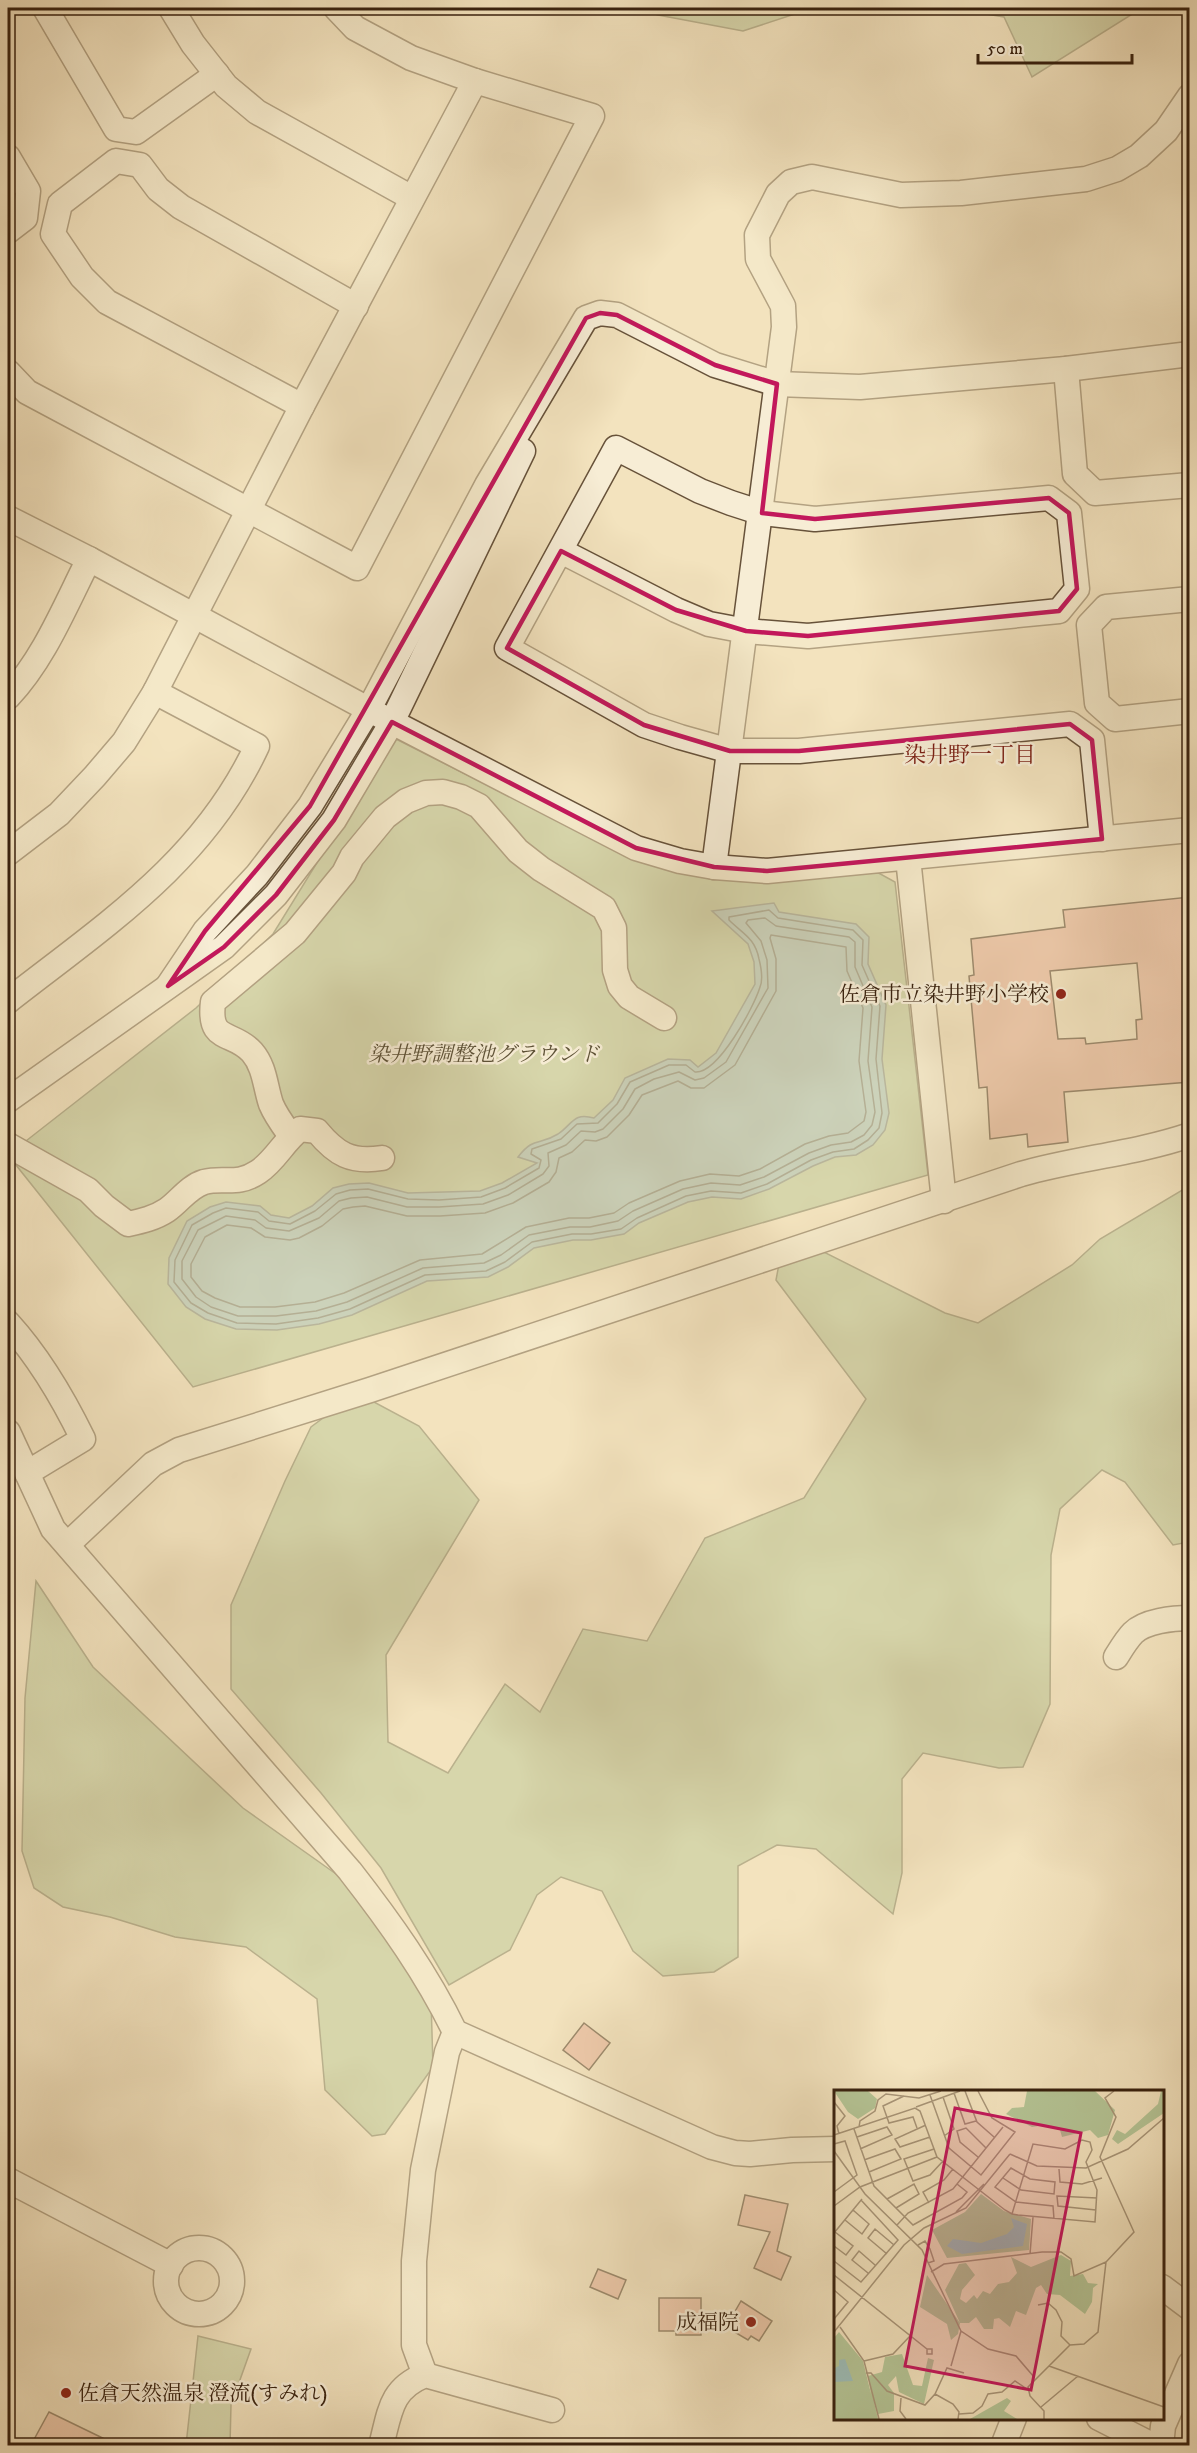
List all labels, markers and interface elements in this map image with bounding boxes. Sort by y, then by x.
scale bar [978,27,1132,65]
text: 50 m [987,38,1023,60]
district label: 染井野一丁目 [904,742,1036,769]
place label: 佐倉市立染井野小学校 [839,982,1049,1008]
marker: 佐倉市立染井野小学校 [1054,987,1068,1001]
park label: 染井野調整池グラウンド [369,1042,600,1068]
inset map [834,2090,1164,2420]
place label: 成福院 [676,2310,739,2336]
marker: 成福院 [744,2315,758,2329]
place label: 佐倉天然温泉 澄流(すみれ) [78,2381,328,2407]
marker: 佐倉天然温泉 澄流(すみれ) [59,2386,73,2400]

